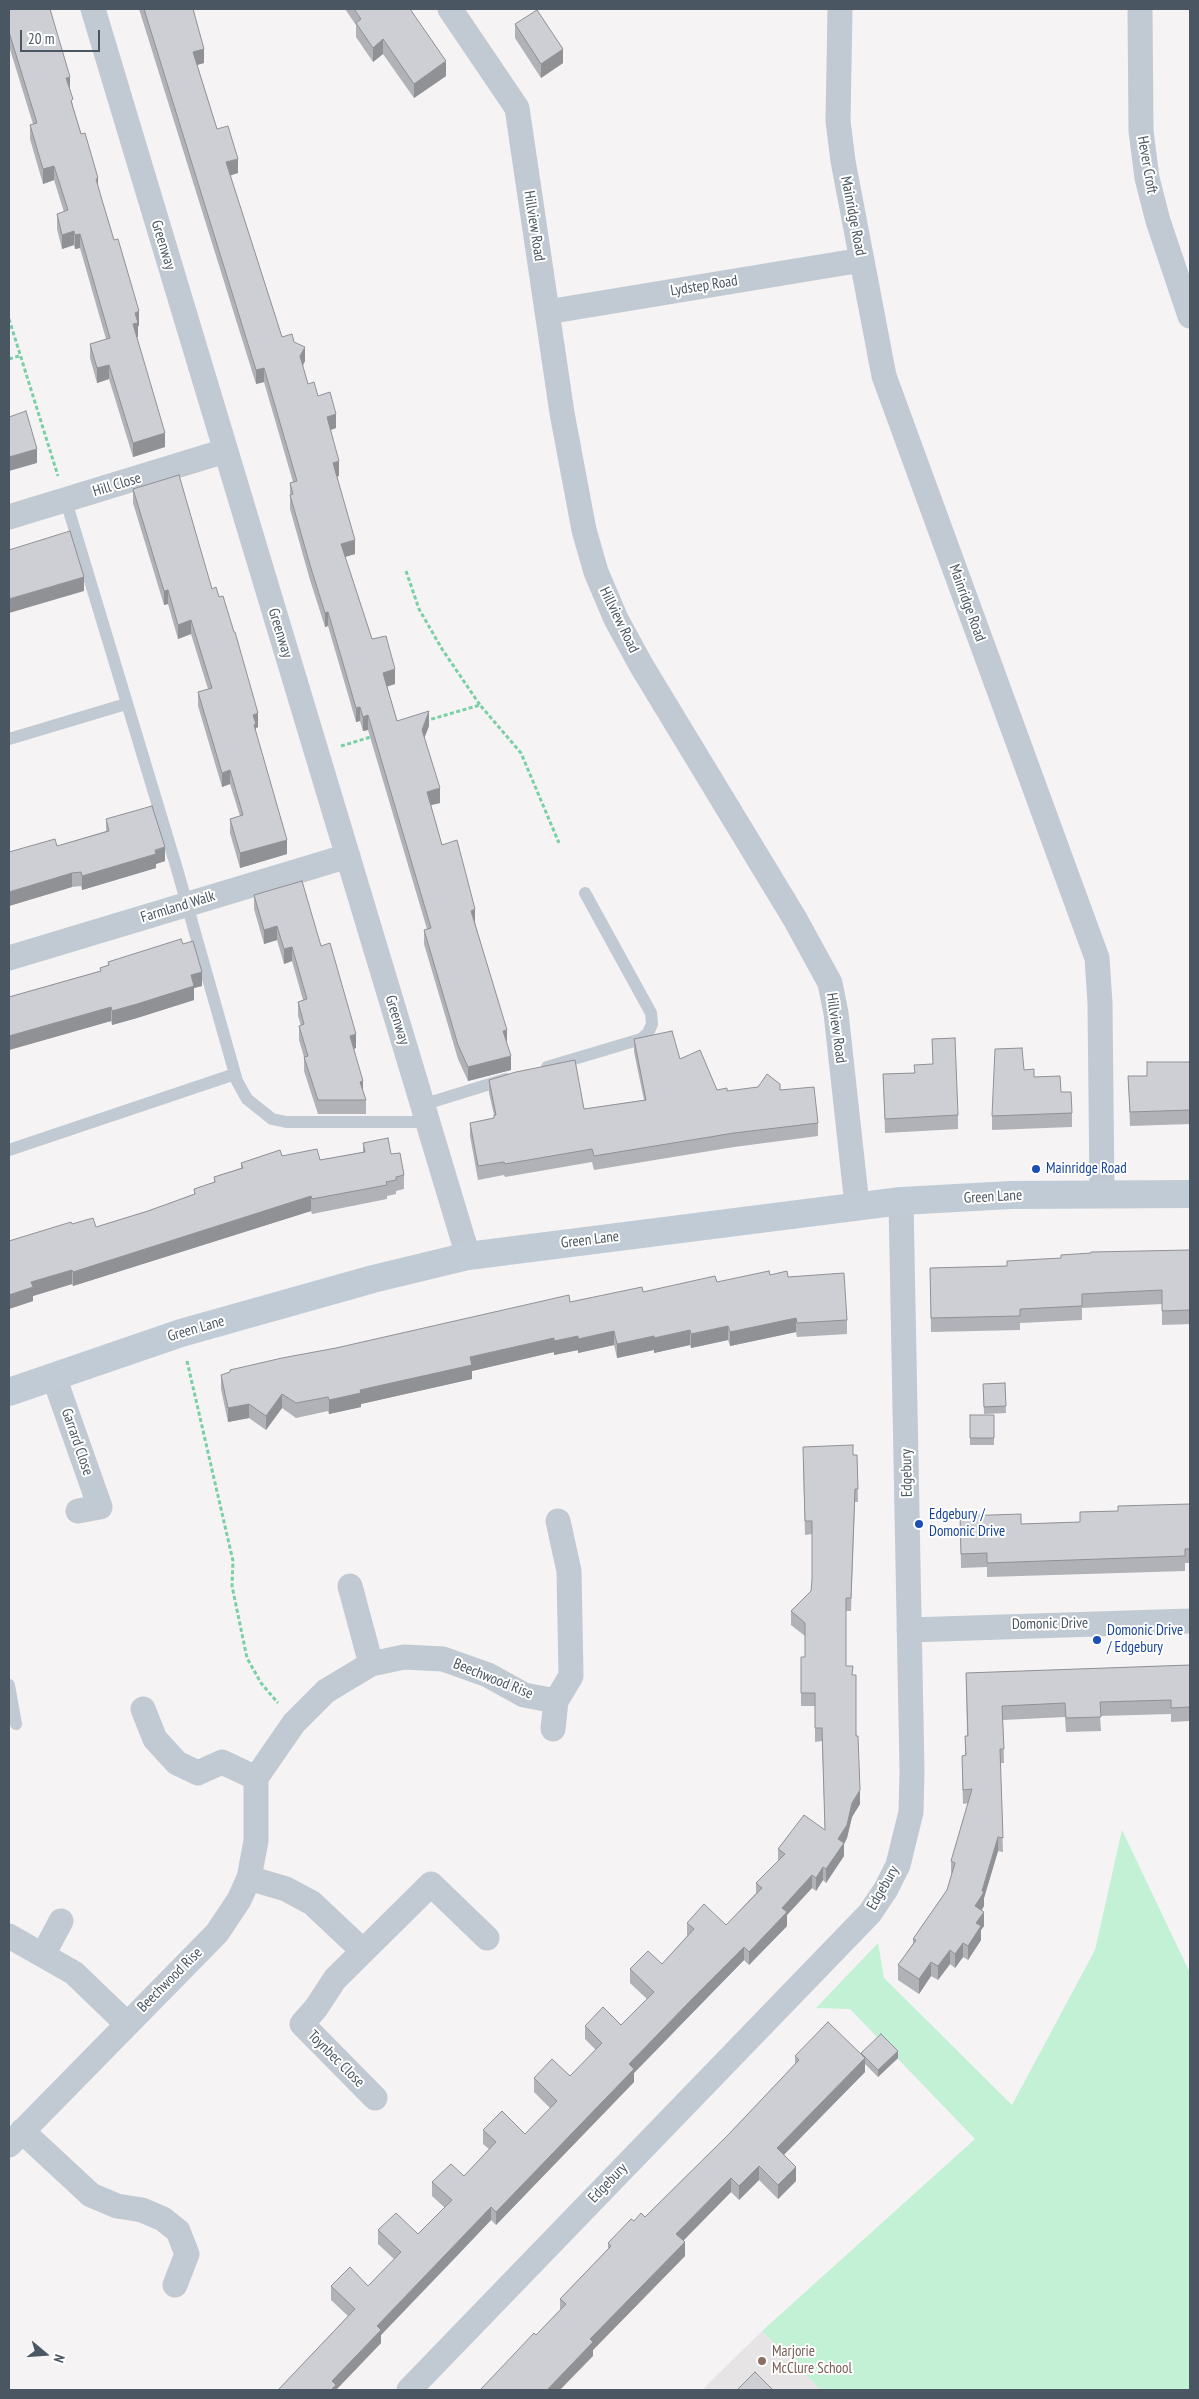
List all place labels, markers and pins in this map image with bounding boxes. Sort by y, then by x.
place label: Mainridge Road [1046,1160,1127,1178]
marker: Mainridge Road [1030,1163,1042,1175]
place label: Edgebury / Domonic Drive [929,1506,1005,1541]
marker: Edgebury / Domonic Drive [913,1518,925,1530]
place label: Domonic Drive / Edgebury [1107,1622,1183,1657]
marker: Domonic Drive / Edgebury [1091,1634,1103,1646]
place label: Marjorie McClure School [772,2343,852,2378]
marker: Marjorie McClure School [756,2355,768,2367]

